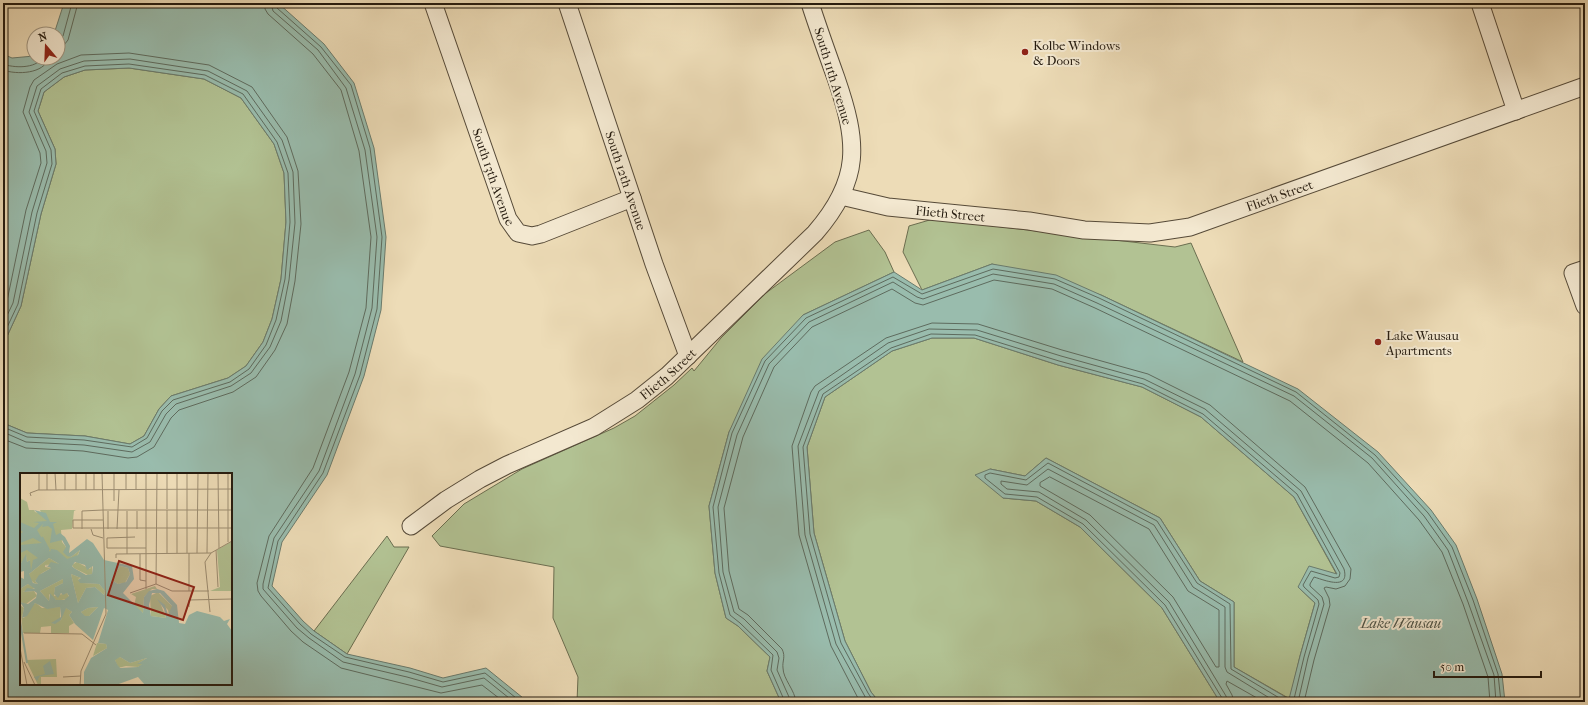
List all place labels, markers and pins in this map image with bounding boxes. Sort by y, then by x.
place label: Kolbe Windows & Doors [1033,38,1120,68]
marker: Kolbe Windows & Doors [1020,47,1030,57]
place label: Lake Wausau Apartments [1385,328,1460,358]
marker: Lake Wausau Apartments [1373,337,1383,347]

